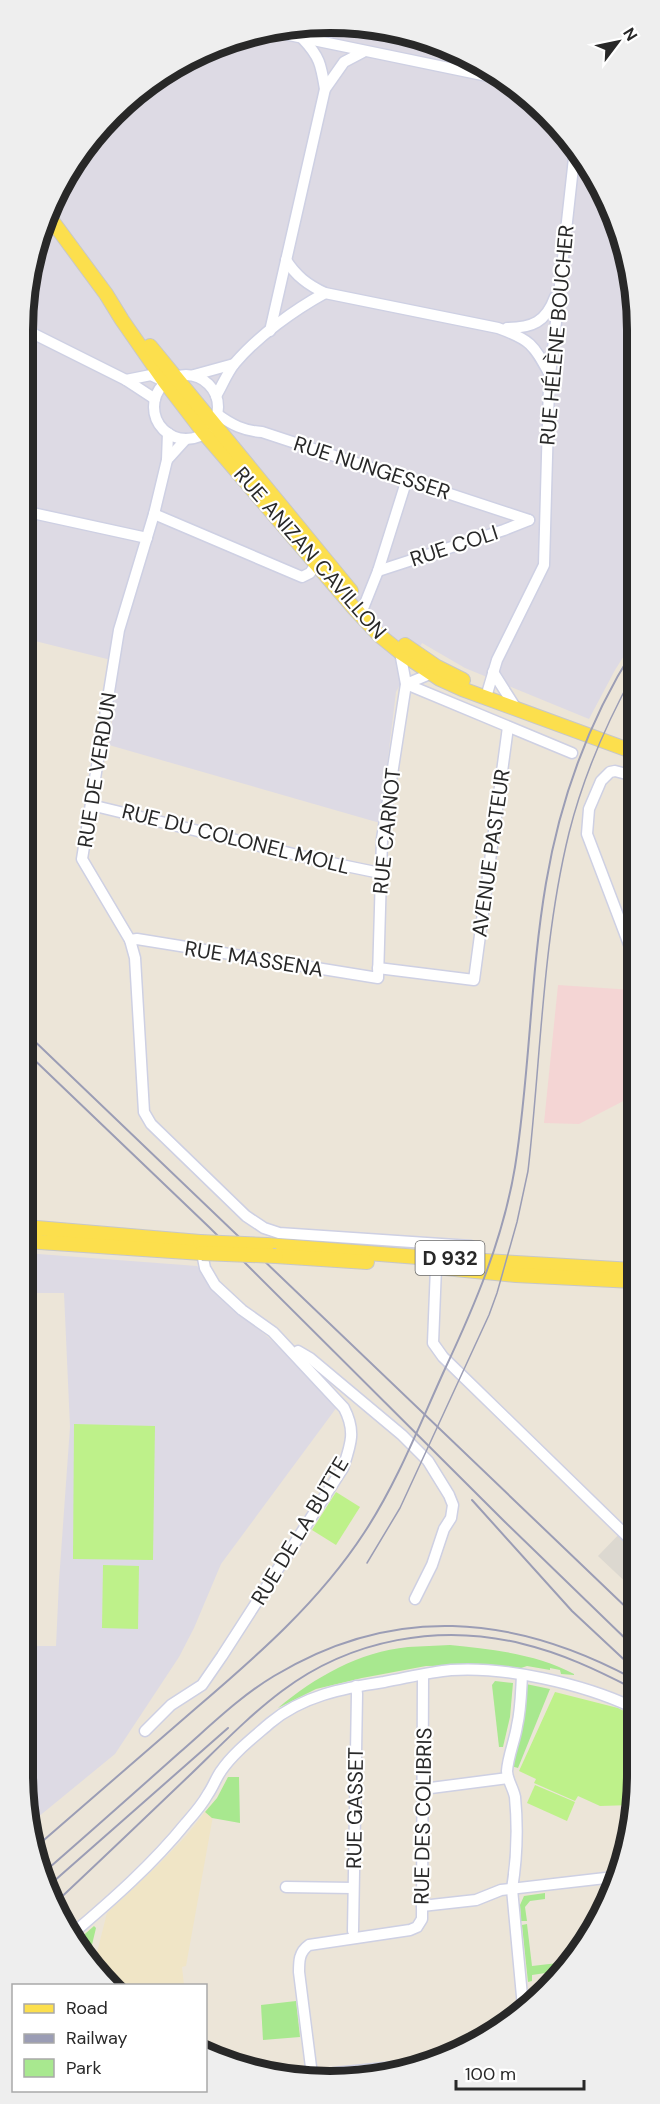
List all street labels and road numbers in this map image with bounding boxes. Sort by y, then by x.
street label: RUE HÉLÈNE BOUCHER [533,224,581,446]
street label: RUE NUNGESSER [290,430,454,506]
street label: RUE ANIZAN CAVILLON [227,461,393,645]
street label: RUE COLI [406,519,502,573]
street label: RUE DE VERDUN [71,690,123,850]
street label: RUE CARNOT [366,766,408,895]
street label: AVENUE PASTEUR [465,767,517,939]
street label: RUE DU COLONEL MOLL [119,797,353,881]
street label: RUE MASSENA [183,934,325,984]
road number: D 932 [416,1241,484,1275]
street label: RUE DE LA BUTTE [245,1452,355,1610]
street label: RUE DES COLIBRIS [407,1727,439,1905]
street label: RUE GASSET [340,1747,370,1869]

